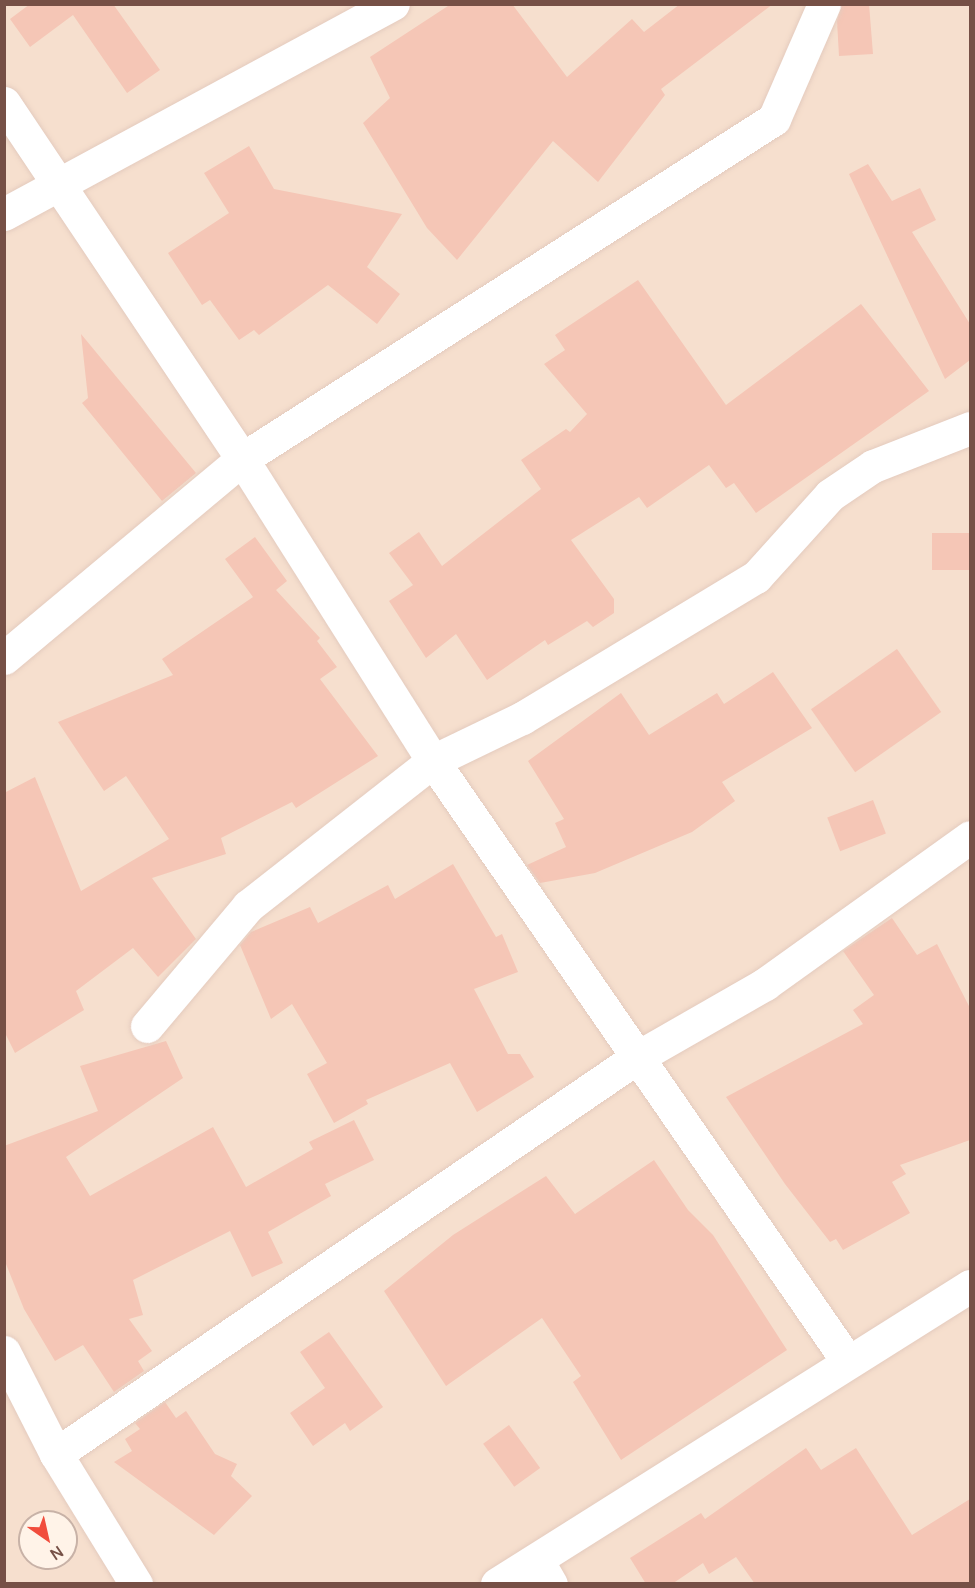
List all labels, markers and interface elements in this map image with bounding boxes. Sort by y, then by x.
north arrow [18,1510,78,1570]
text: N [46,1541,68,1566]

